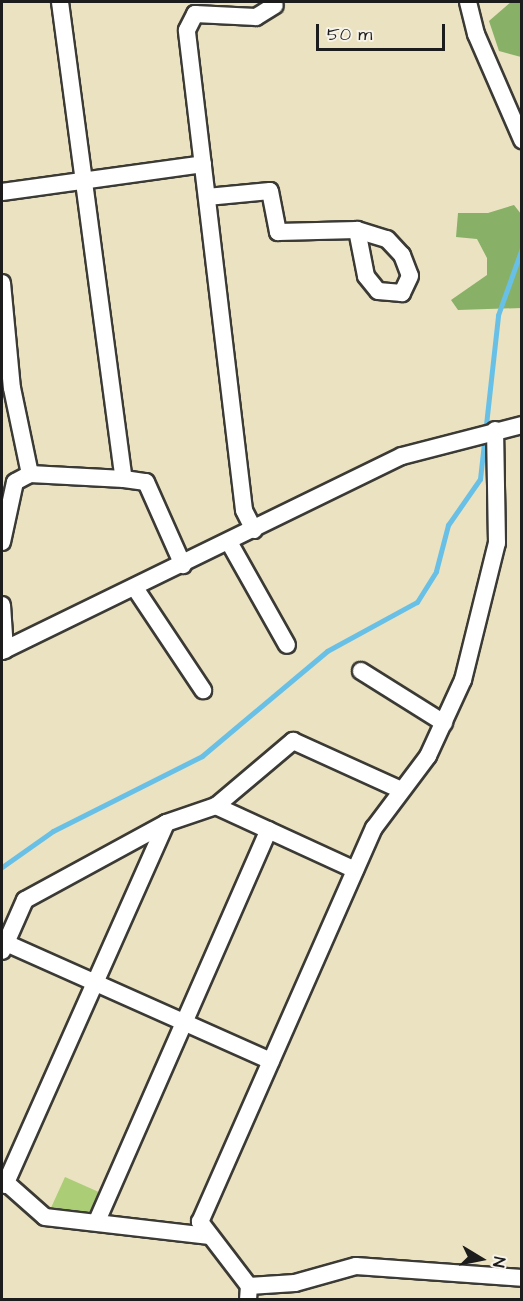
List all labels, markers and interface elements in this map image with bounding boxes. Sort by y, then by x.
scale bar [319,12,448,50]
text: 50 m [327,22,372,47]
north arrow [451,1229,511,1289]
text: N [487,1255,510,1269]

